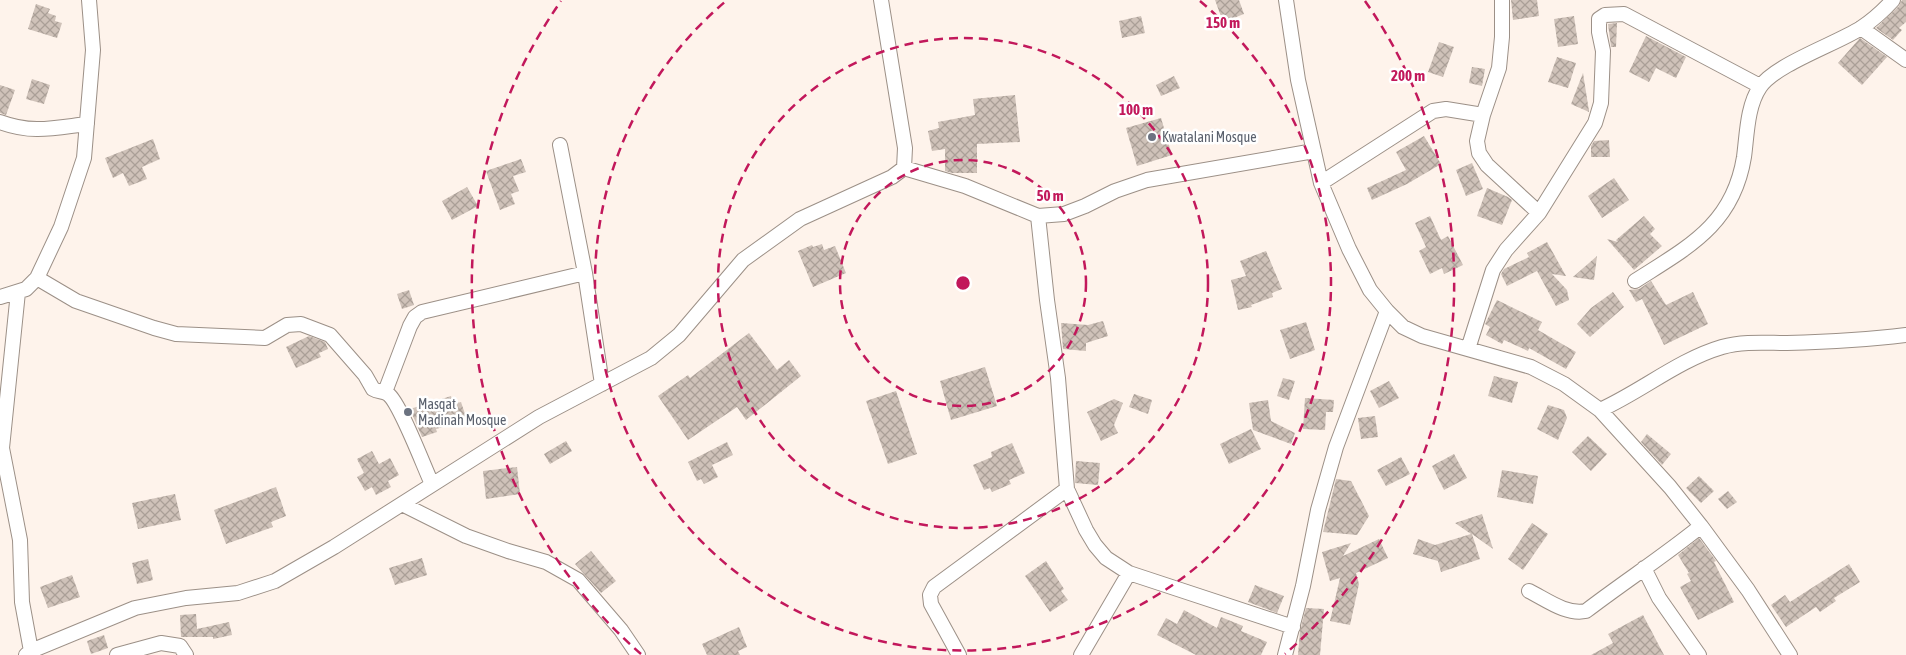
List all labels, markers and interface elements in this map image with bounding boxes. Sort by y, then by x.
text: 150 m [1206,14,1240,31]
text: 200 m [1391,67,1425,84]
text: 100 m [1119,101,1153,118]
place label: Kwatalani Mosque [1162,129,1257,145]
marker: Kwatalani Mosque [1146,131,1158,143]
text: 50 m [1037,187,1064,204]
centre of rings [954,274,972,292]
place label: Masqat Madinah Mosque [418,396,506,428]
marker: Masqat Madinah Mosque [402,406,414,418]

